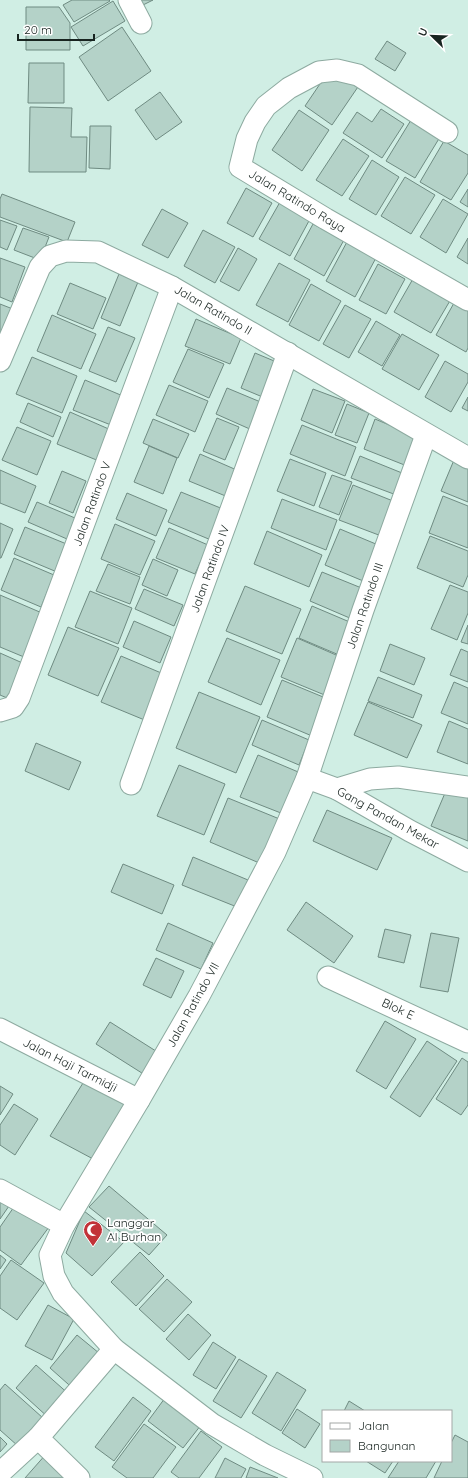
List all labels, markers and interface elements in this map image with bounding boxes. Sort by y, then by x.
scale bar [18,16,94,42]
north arrow [412,16,452,56]
text: 20 m [24,22,52,37]
text: U [415,26,431,38]
street label: Jalan Ratindo Raya [246,166,349,235]
street label: Jalan Ratindo II [172,281,255,338]
street label: Jalan Ratindo V [69,459,114,548]
street label: Jalan Ratindo IV [187,523,232,615]
street label: Jalan Ratindo III [343,561,386,651]
street label: Gang Pandan Mekar [335,783,442,852]
street label: Jalan Ratindo VII [163,960,222,1050]
street label: Blok E [380,995,417,1023]
street label: Jalan Haji Tarmidji [21,1034,120,1095]
place label: Langgar Al Burhan [107,1215,161,1244]
mosque icon: Langgar Al Burhan [82,1219,104,1247]
legend [322,1410,452,1462]
text: Jalan [358,1418,389,1433]
text: Bangunan [358,1438,415,1453]

